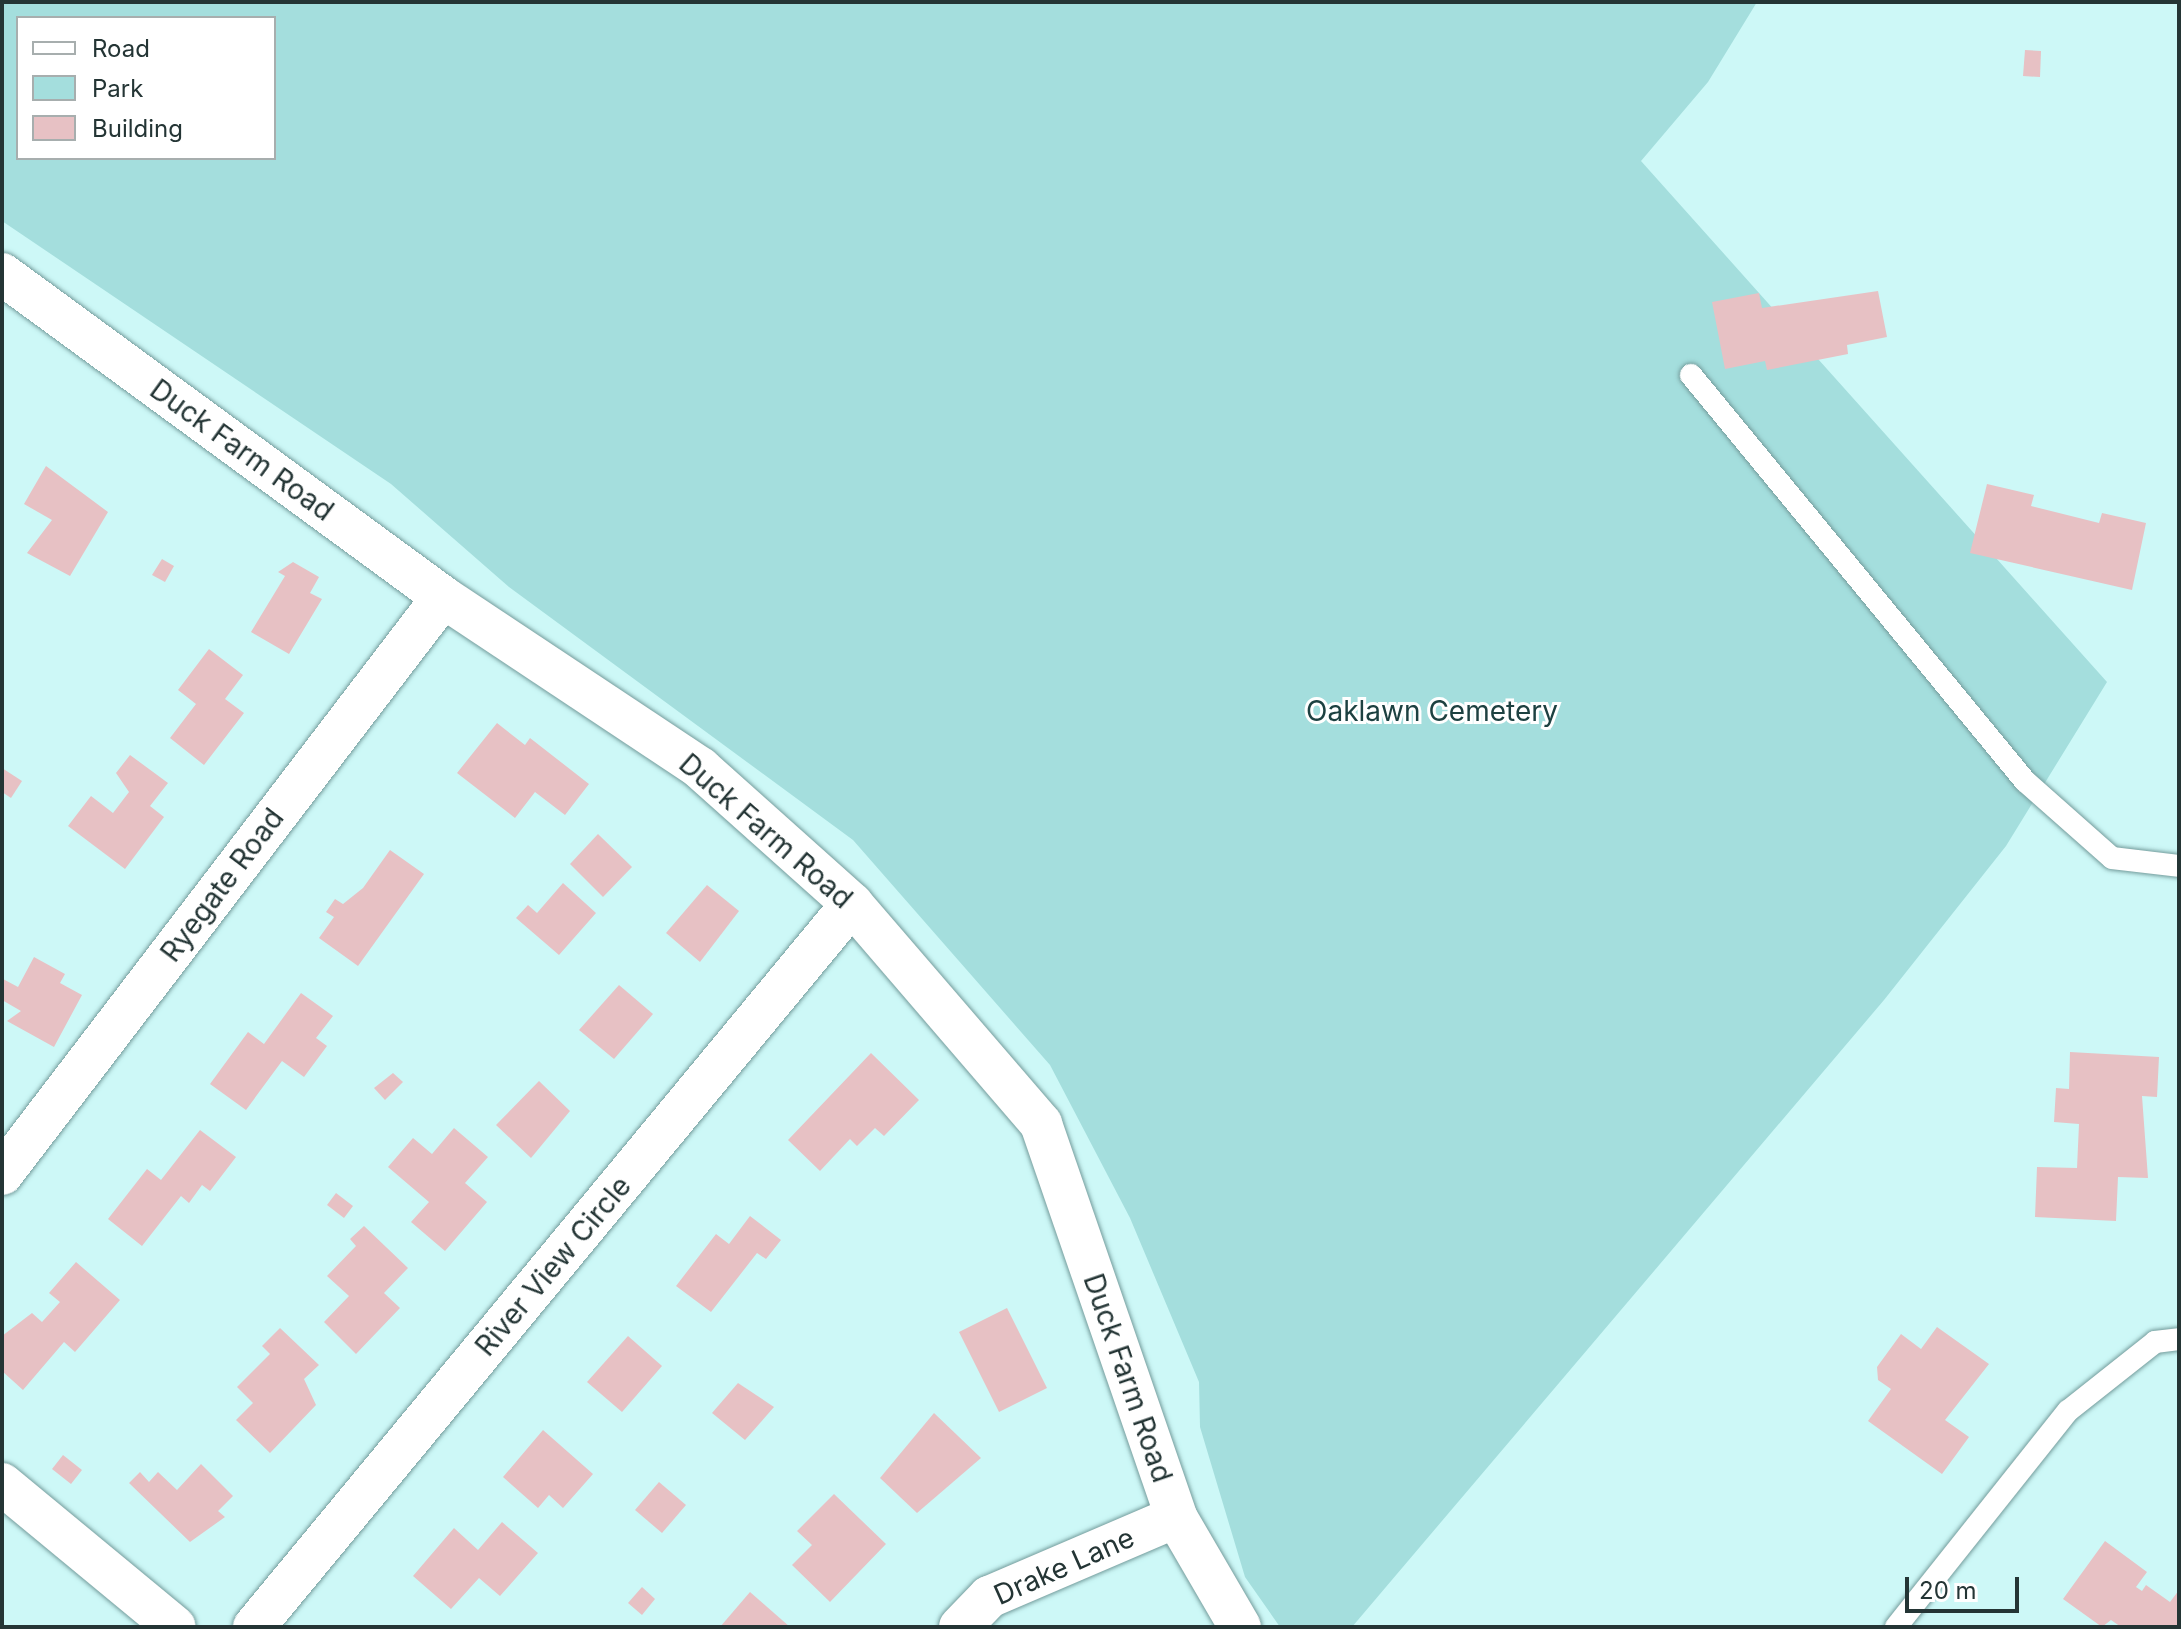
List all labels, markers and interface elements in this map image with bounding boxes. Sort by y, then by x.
legend [16,16,276,160]
text: Road [92,34,150,63]
text: Park [92,74,143,103]
text: Building [92,114,183,143]
street label: Duck Farm Road [144,372,340,528]
park label: Oaklawn Cemetery [1306,694,1558,728]
street label: Duck Farm Road [673,747,859,915]
street label: Ryegate Road [154,802,290,968]
street label: River View Circle [468,1169,638,1363]
street label: Duck Farm Road [1077,1269,1179,1487]
street label: Drake Lane [989,1520,1139,1612]
scale bar [1909,1561,2023,1611]
text: 20 m [1919,1576,1977,1605]

